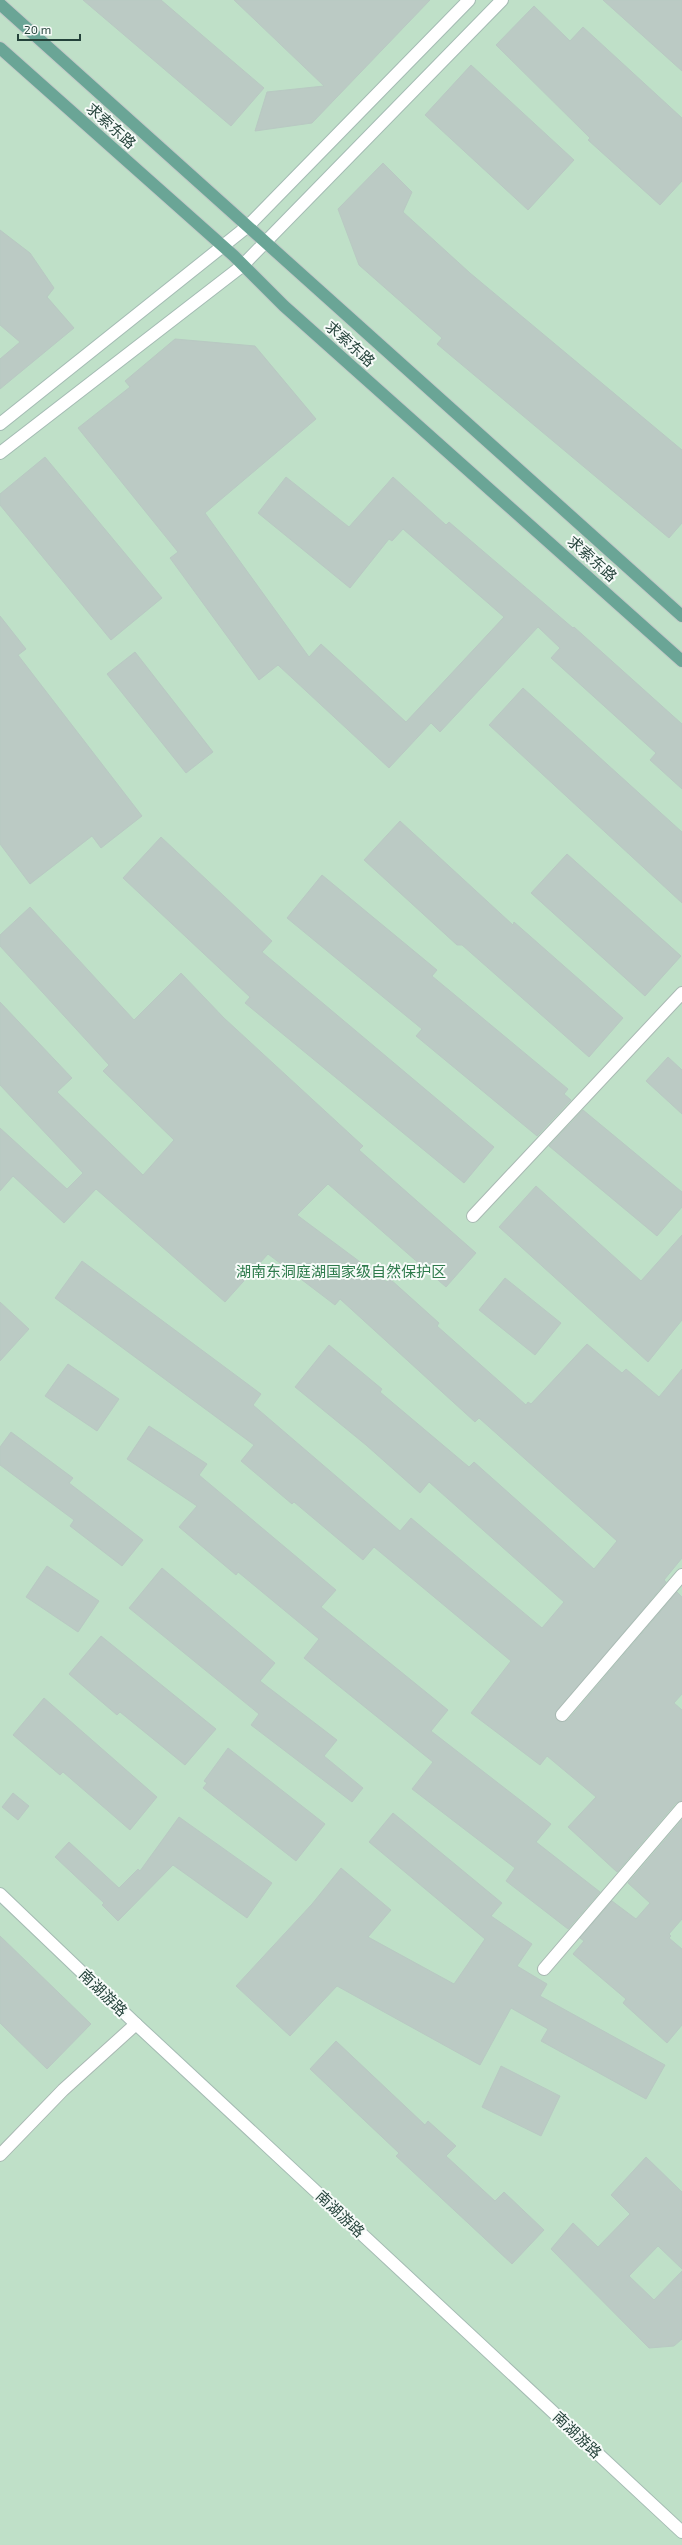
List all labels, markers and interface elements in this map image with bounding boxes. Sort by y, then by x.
scale bar [18,16,80,42]
text: 20 m [24,22,51,36]
street label: 求索东路 [83,98,140,152]
street label: 求索东路 [322,316,379,370]
street label: 求索东路 [564,531,621,585]
park label: 湖南东洞庭湖国家级自然保护区 [236,1262,446,1280]
street label: 南湖游路 [76,1965,132,2020]
street label: 南湖游路 [313,2186,369,2240]
street label: 南湖游路 [550,2407,606,2461]

